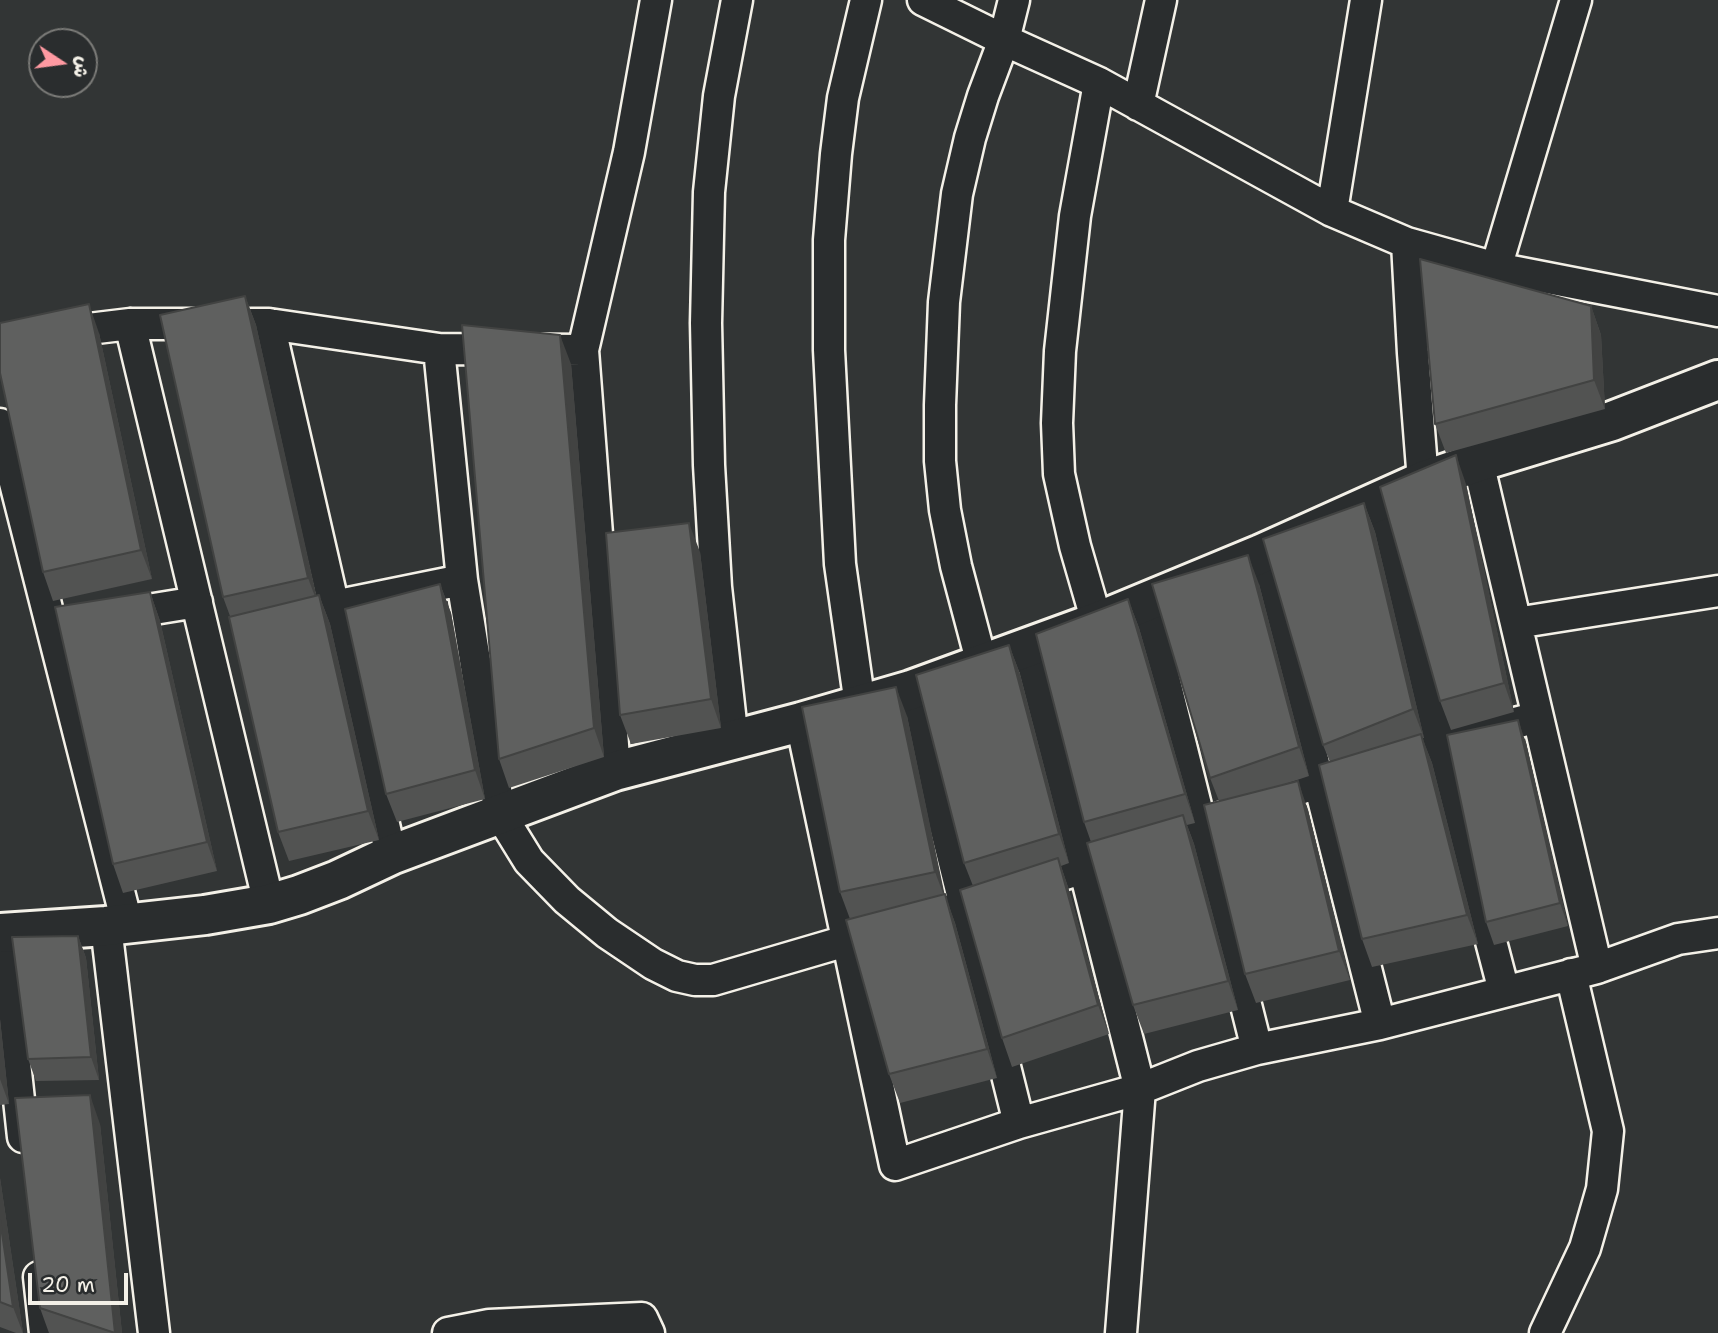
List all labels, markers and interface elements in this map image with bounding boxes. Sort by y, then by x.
north arrow [28,28,98,98]
text: ش [67,54,97,80]
scale bar [32,1260,131,1304]
text: 20 m [41,1271,95,1299]

